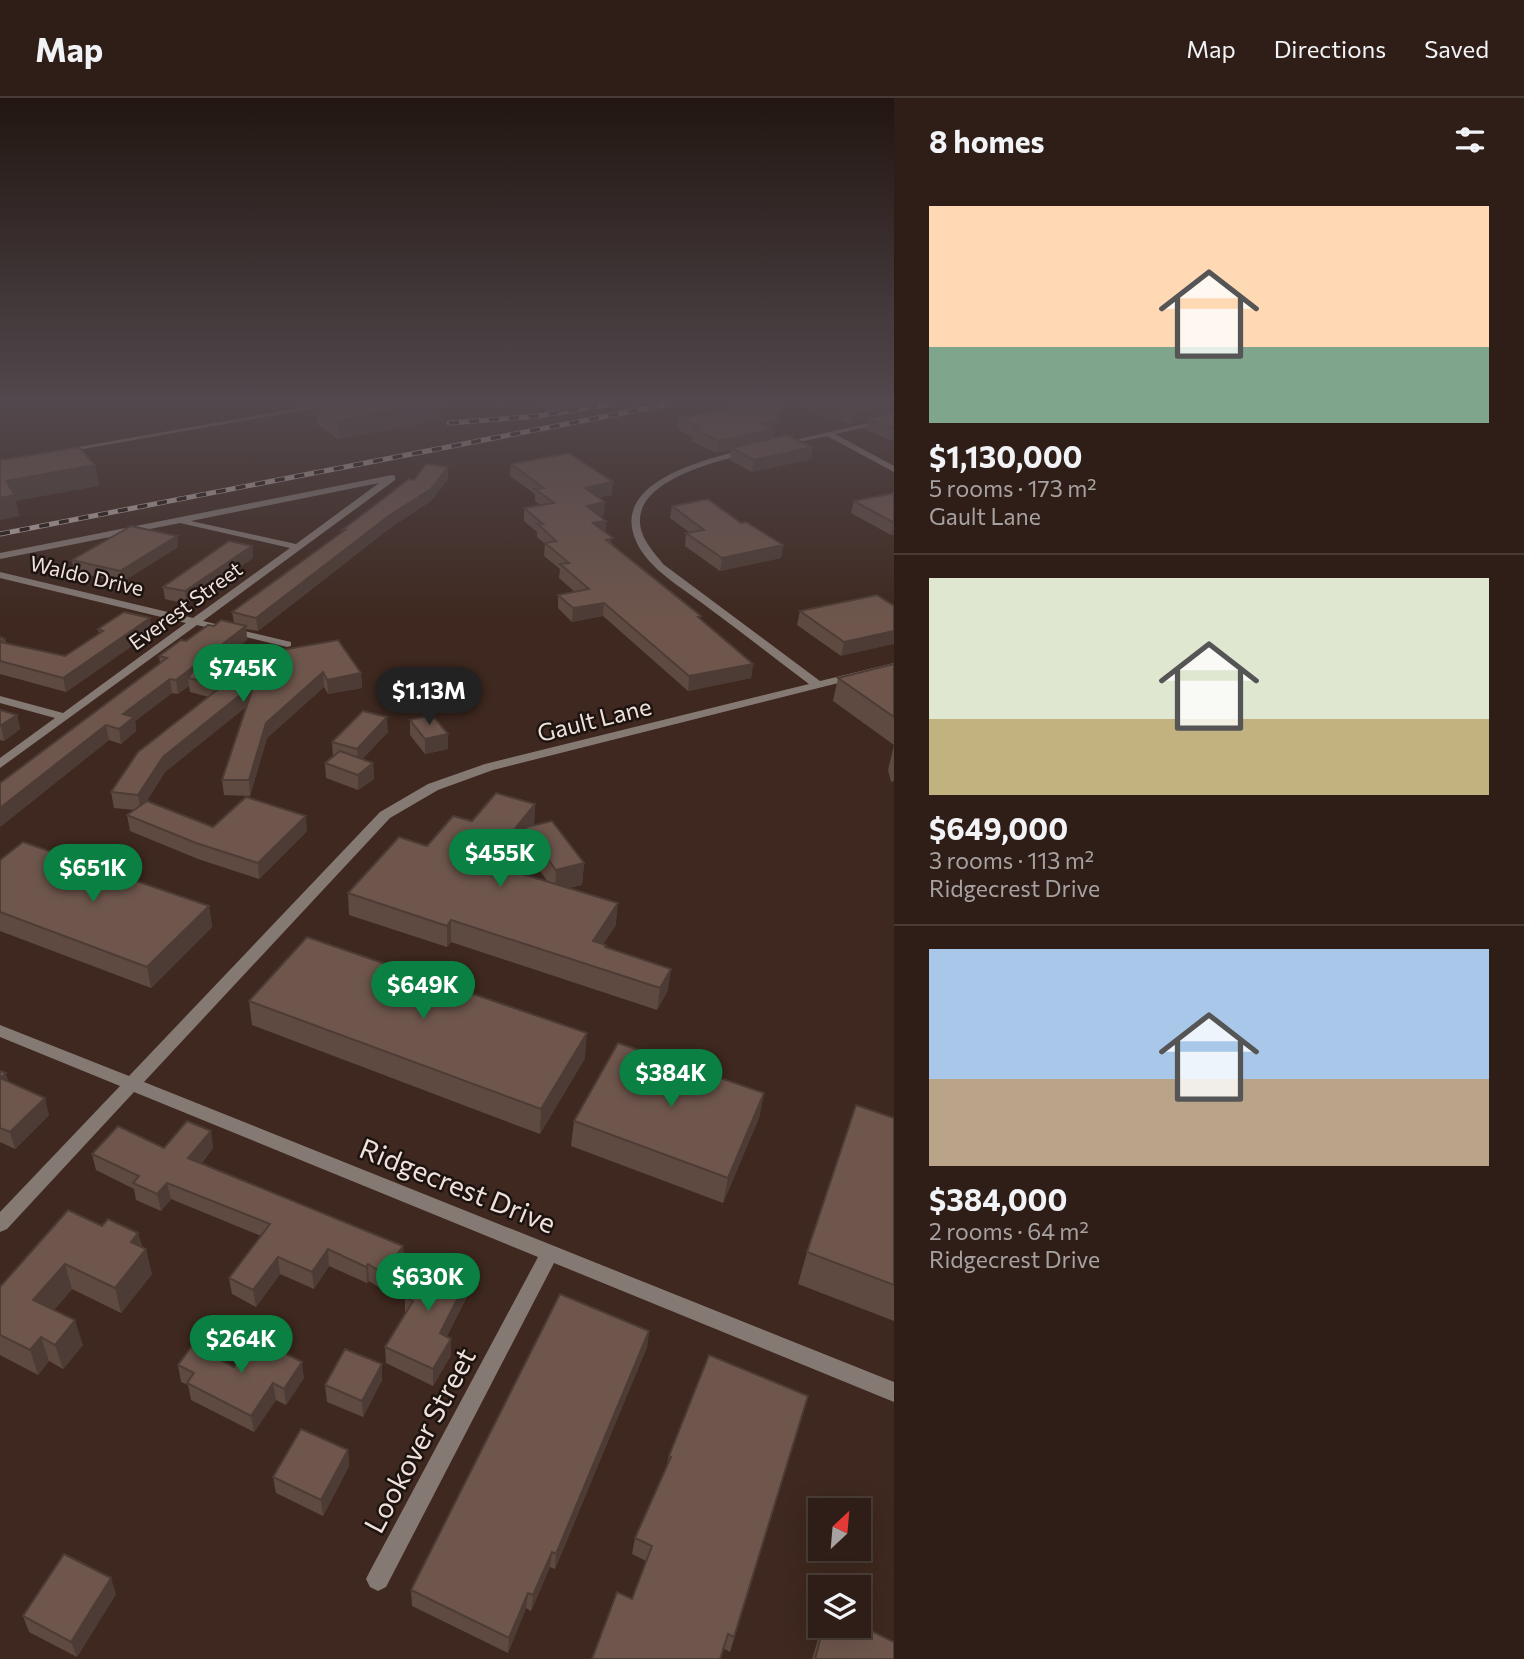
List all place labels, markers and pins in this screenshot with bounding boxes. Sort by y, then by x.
pin: $745K [194,644,292,704]
pin: $1.13M [372,668,486,727]
pin: $455K [451,830,549,889]
pin: $651K [44,844,142,904]
pin: $649K [374,962,472,1021]
pin: $384K [622,1049,720,1109]
pin: $630K [379,1254,477,1313]
pin: $264K [192,1316,290,1375]

